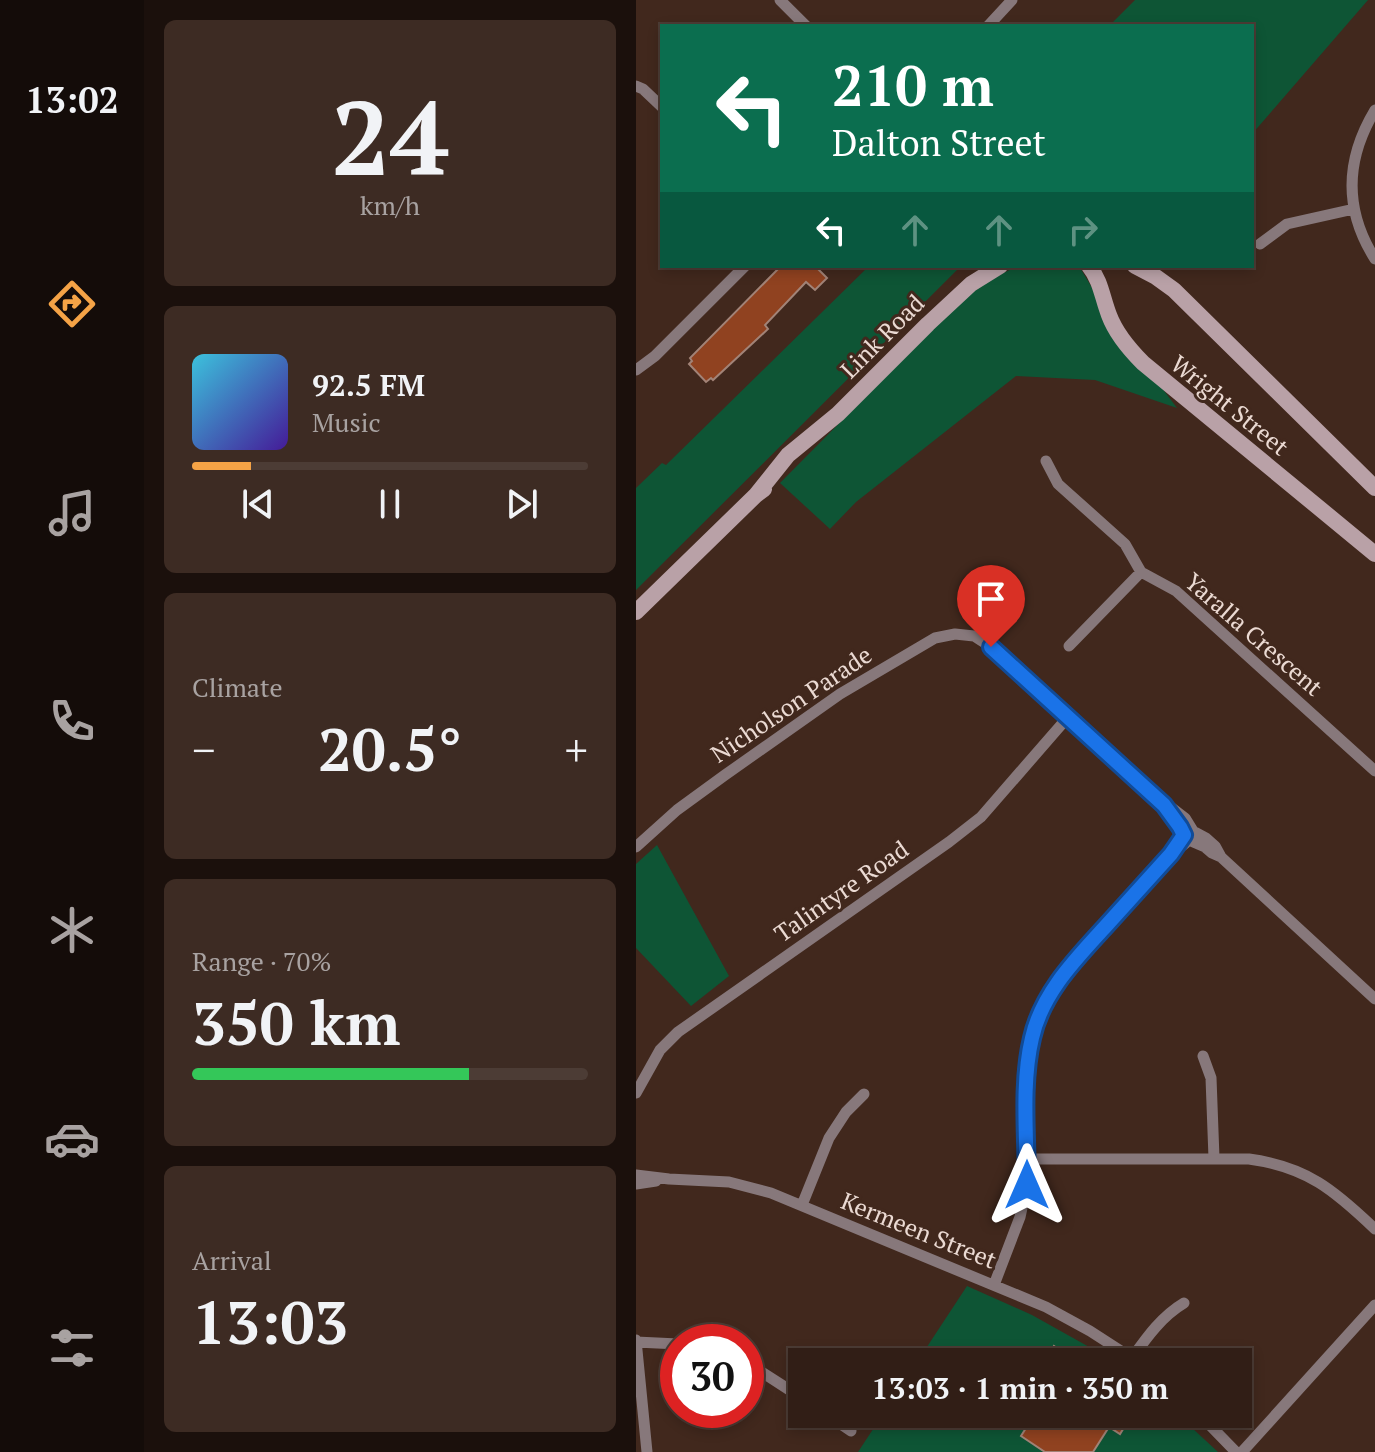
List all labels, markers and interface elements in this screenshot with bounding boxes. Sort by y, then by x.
text: 210 m [832,48,994,122]
icon: left [700,56,804,160]
text: 24 [331,67,449,205]
text: 13:02 [25,76,119,123]
text: Dalton Street [832,119,1046,166]
text: km/h [360,188,420,222]
icon: left [809,208,853,252]
icon: ahead [893,208,937,252]
icon: ahead [977,208,1021,252]
icon: right [1061,208,1105,252]
icon: directions [44,276,100,332]
street label: Link Road [833,287,931,385]
street label: Wright Street [1164,348,1296,462]
text: 92.5 FM [312,365,425,405]
text: Music [312,405,381,439]
icon: previous [236,482,280,526]
icon: pause [368,482,412,526]
icon: next [500,482,544,526]
icon: music [44,485,100,541]
pin [957,565,1025,647]
street label: Yaralla Crescent [1178,565,1330,703]
icon: arrive [969,577,1013,621]
street label: Nicholson Parade [704,638,878,770]
text: Climate [192,670,283,704]
icon: phone [44,693,100,749]
text: 20.5° [318,709,462,788]
text: − [192,720,215,779]
text: + [565,720,588,779]
street label: Talintyre Road [768,833,914,949]
icon: climate [44,902,100,958]
text: Range · 70% [192,944,331,978]
text: 350 km [192,983,400,1062]
icon: car [44,1111,100,1167]
position arrow [985,1143,1069,1227]
street label: Kermeen Street [837,1184,1001,1276]
text: Arrival [192,1243,272,1277]
text: 13:03 [192,1282,348,1361]
icon: filters [44,1320,100,1376]
speed limit sign: 30 [660,1324,764,1428]
text: 13:03 · 1 min · 350 m [872,1368,1168,1408]

